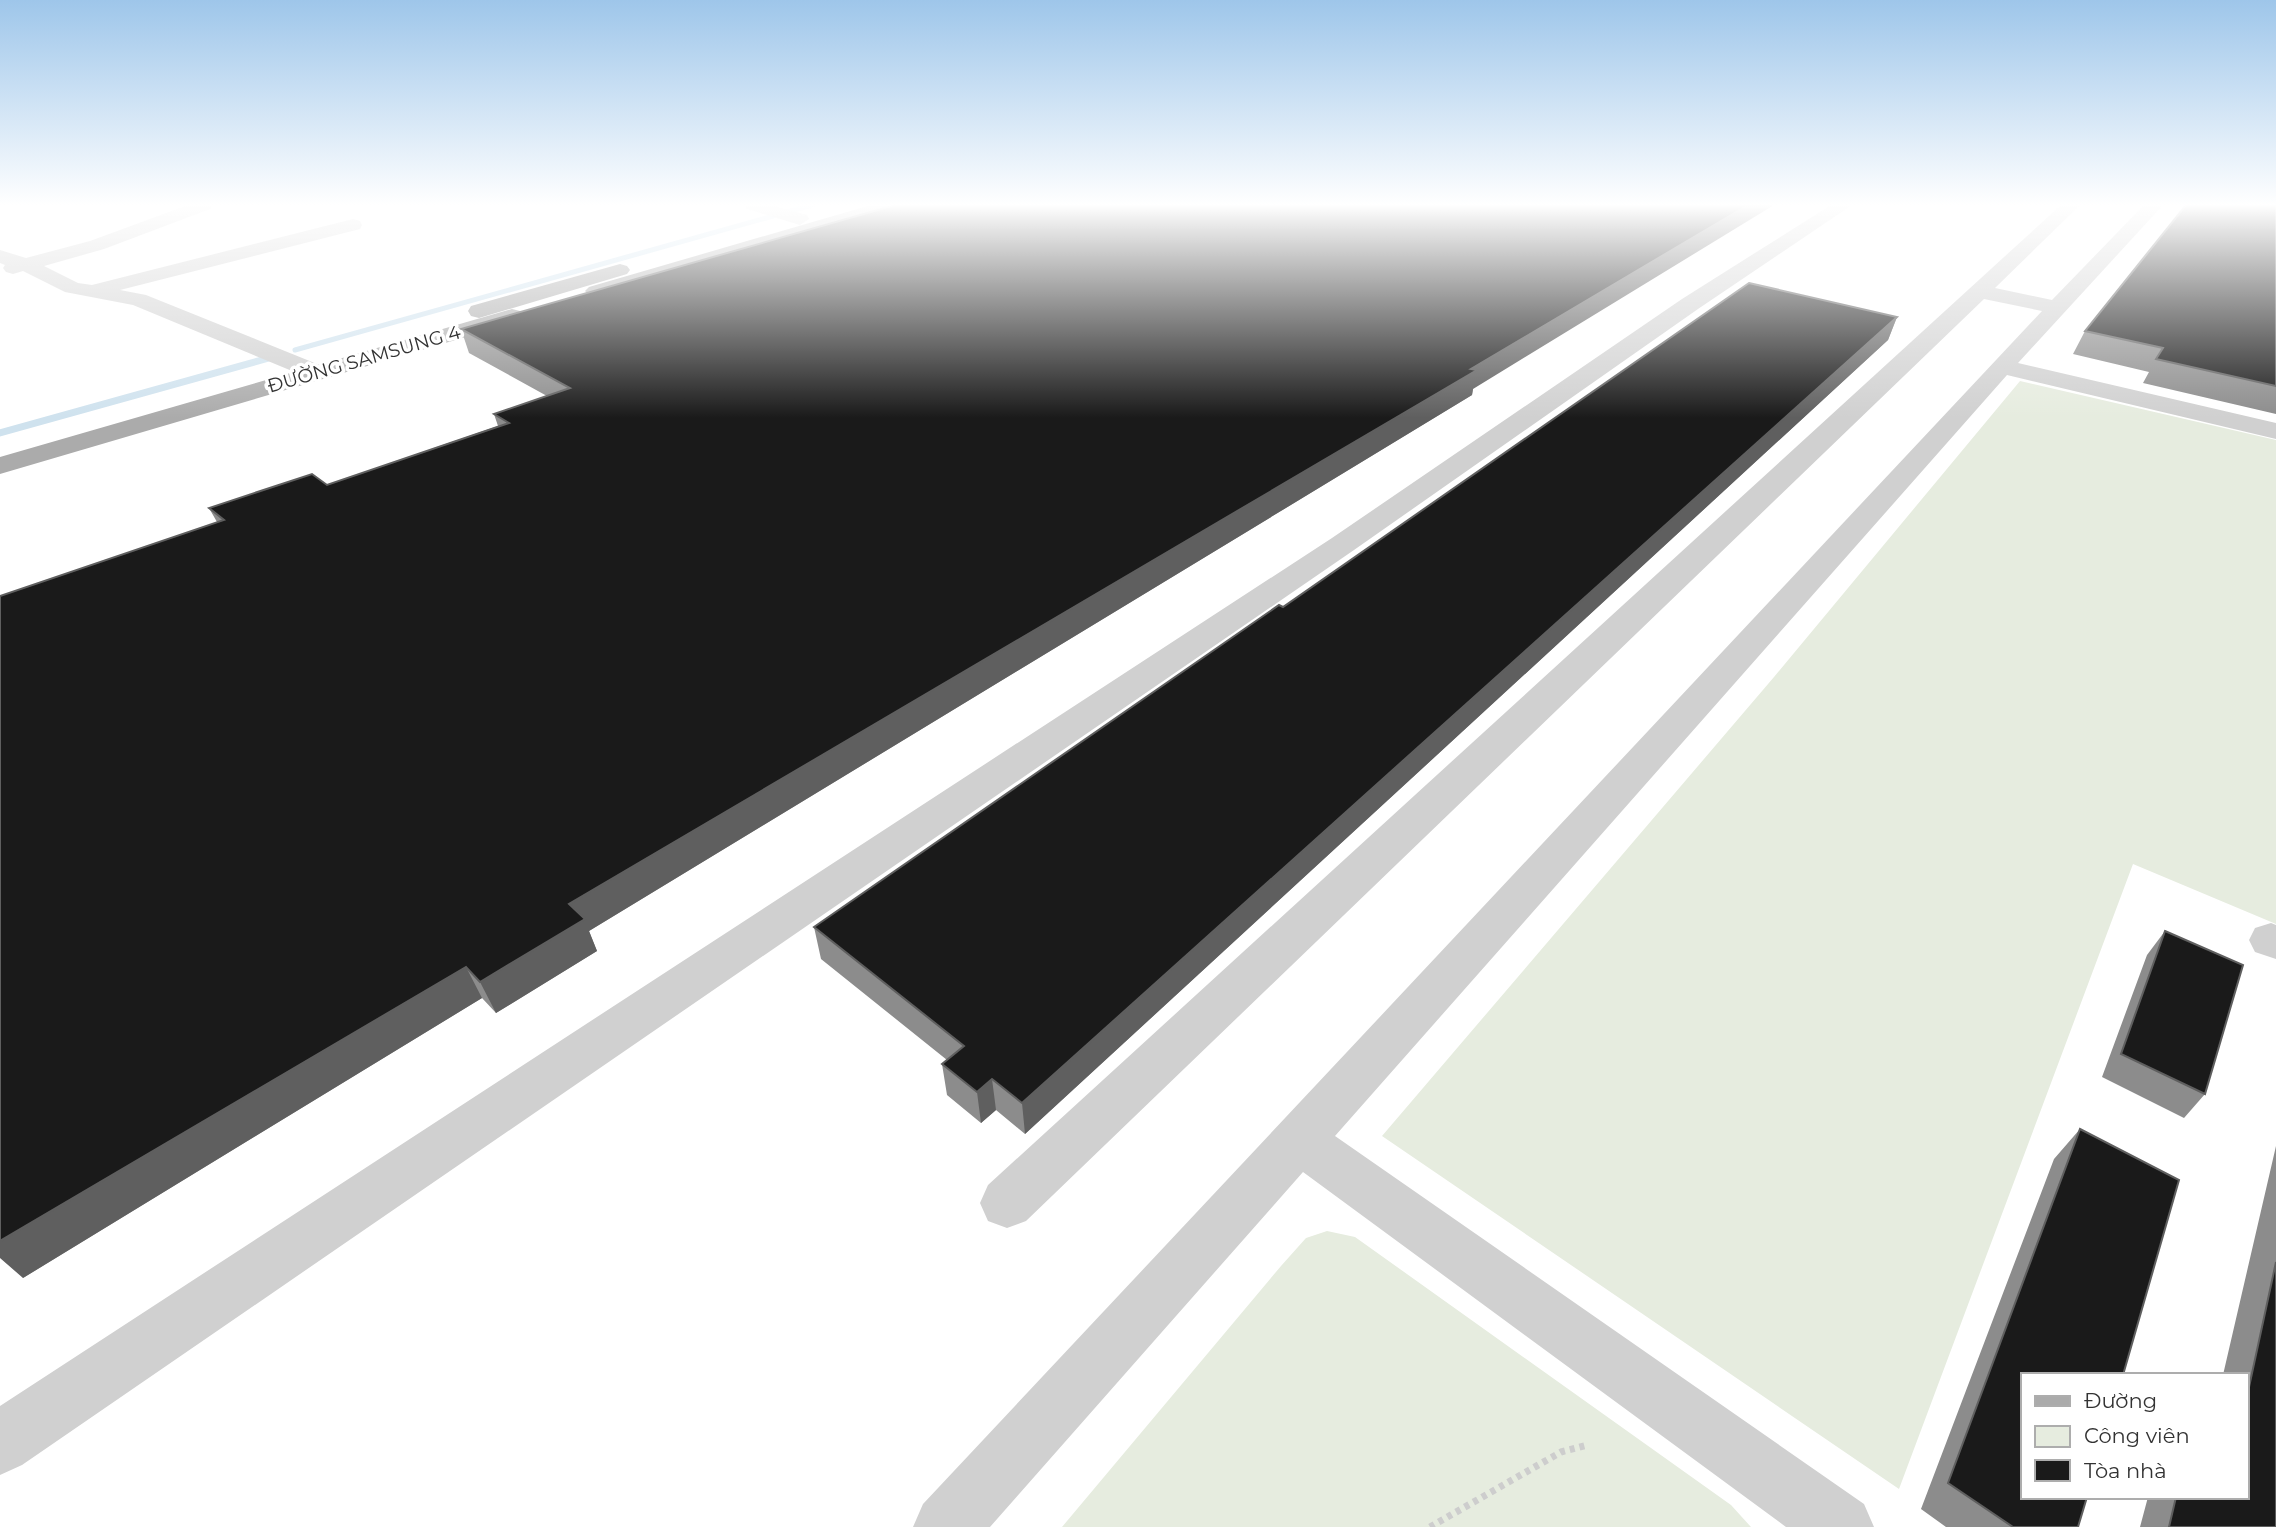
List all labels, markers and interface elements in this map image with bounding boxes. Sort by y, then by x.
street label: ĐƯỜNG SAMSUNG 4 [265,320,464,398]
legend [2021,1373,2248,1499]
text: Đường [2084,1388,2157,1413]
text: Công viên [2084,1423,2190,1448]
text: Tòa nhà [2084,1458,2167,1483]

